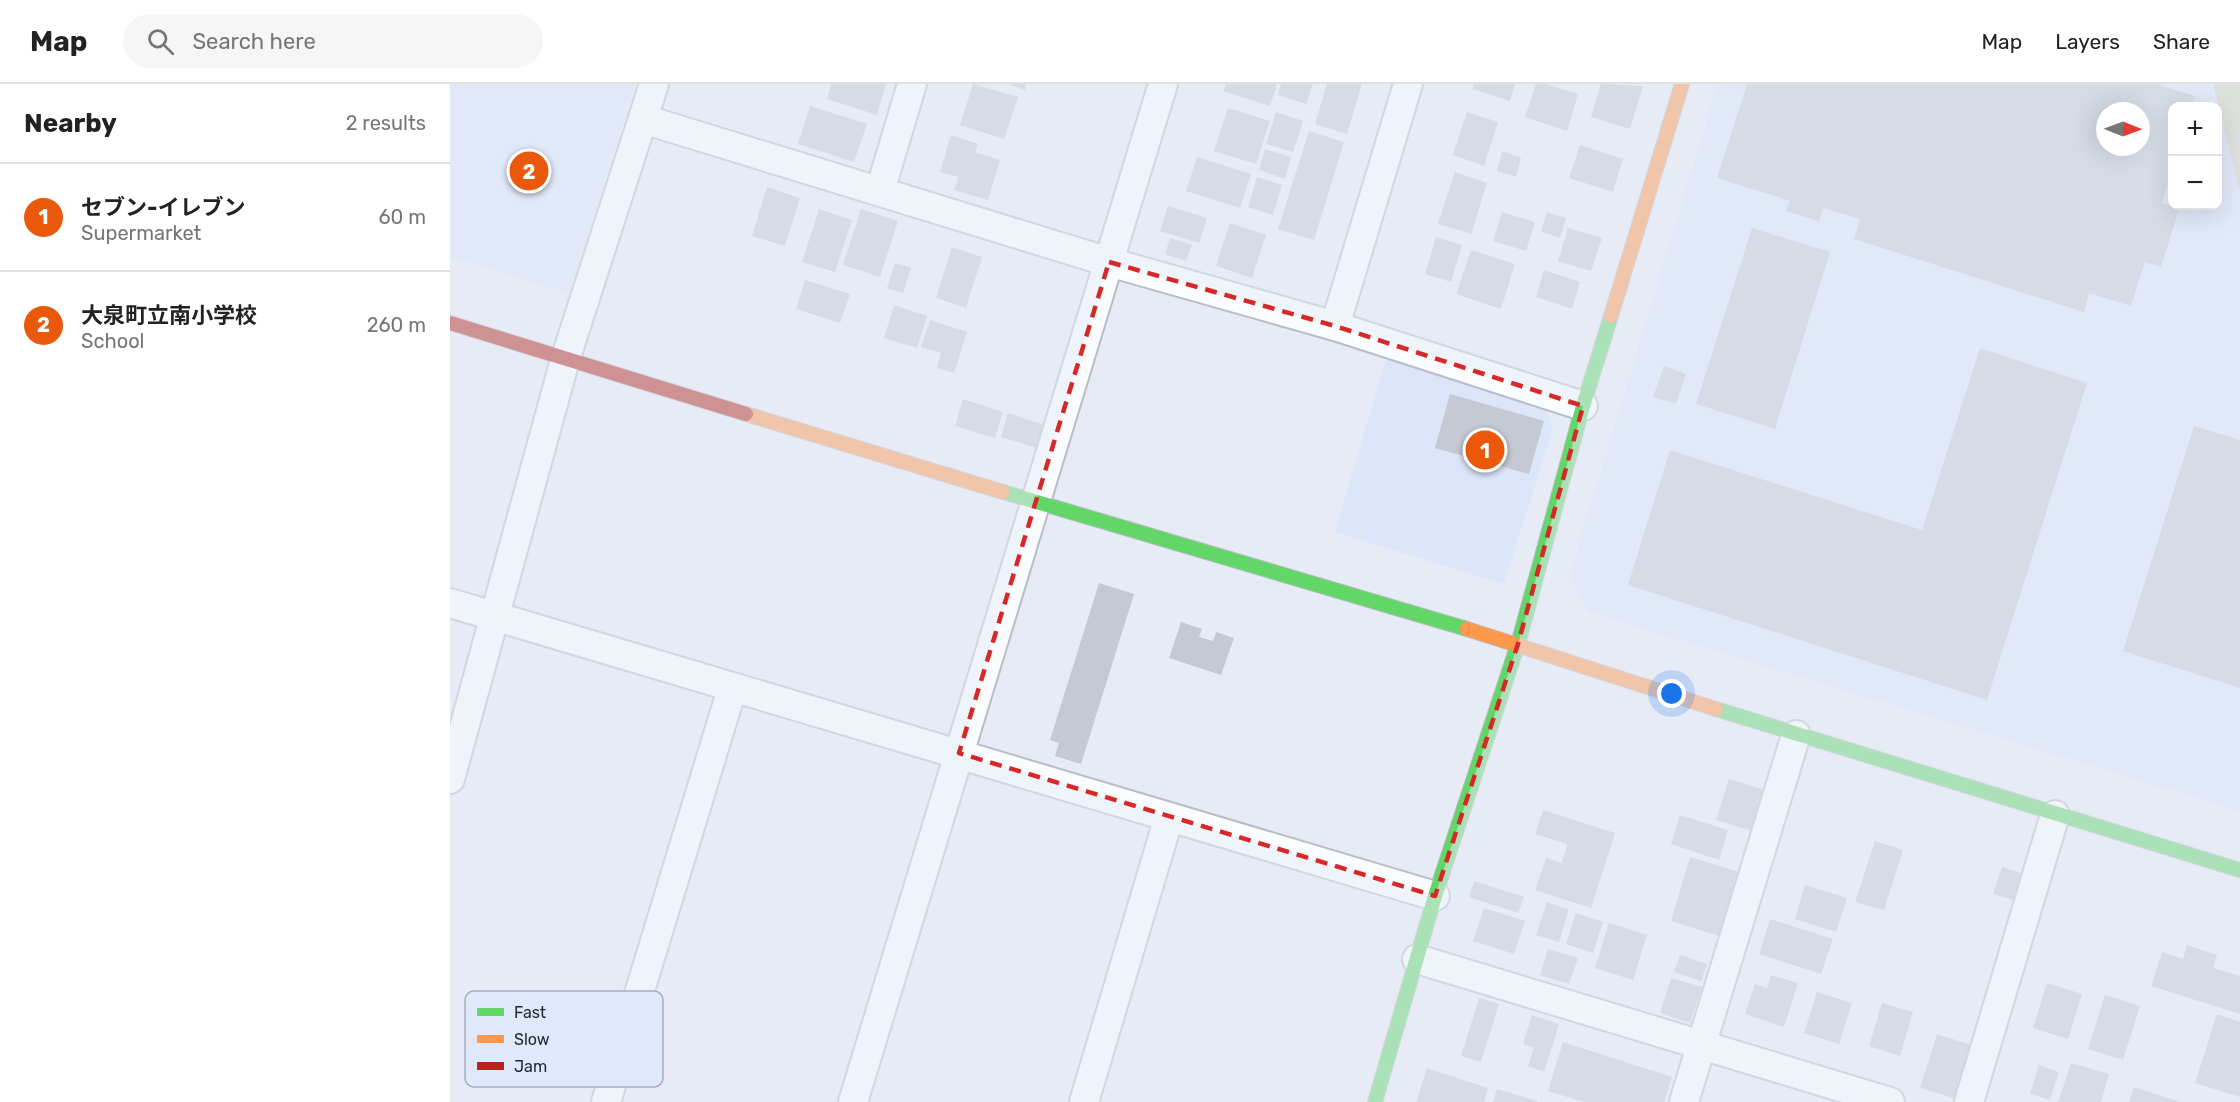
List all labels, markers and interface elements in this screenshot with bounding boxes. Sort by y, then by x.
search box [123,14,543,68]
text: Map [30,25,87,58]
icon: search [144,25,177,58]
text: Search here [192,28,316,55]
text: Map [1981,29,2022,54]
text: Layers [2055,29,2120,54]
text: Share [2153,29,2210,54]
north arrow [2096,102,2150,156]
map controls [2168,102,2222,210]
button: + [2168,102,2222,156]
text: Nearby [24,108,117,139]
text: 2 results [346,111,426,135]
pin: 2 [510,148,548,194]
button: − [2168,156,2222,210]
text: セブン-イレブン [81,194,246,221]
text: 1 [39,205,48,229]
text: 60 m [379,205,426,229]
text: Supermarket [81,221,201,245]
text: 大泉町立南小学校 [81,302,257,329]
text: 2 [37,313,50,337]
text: 260 m [367,313,426,337]
text: School [81,329,144,353]
pin: 1 [1466,428,1504,472]
your location [1657,679,1686,708]
legend [465,991,663,1087]
text: Fast [514,1003,546,1022]
text: Slow [514,1030,550,1049]
text: Jam [514,1057,547,1076]

